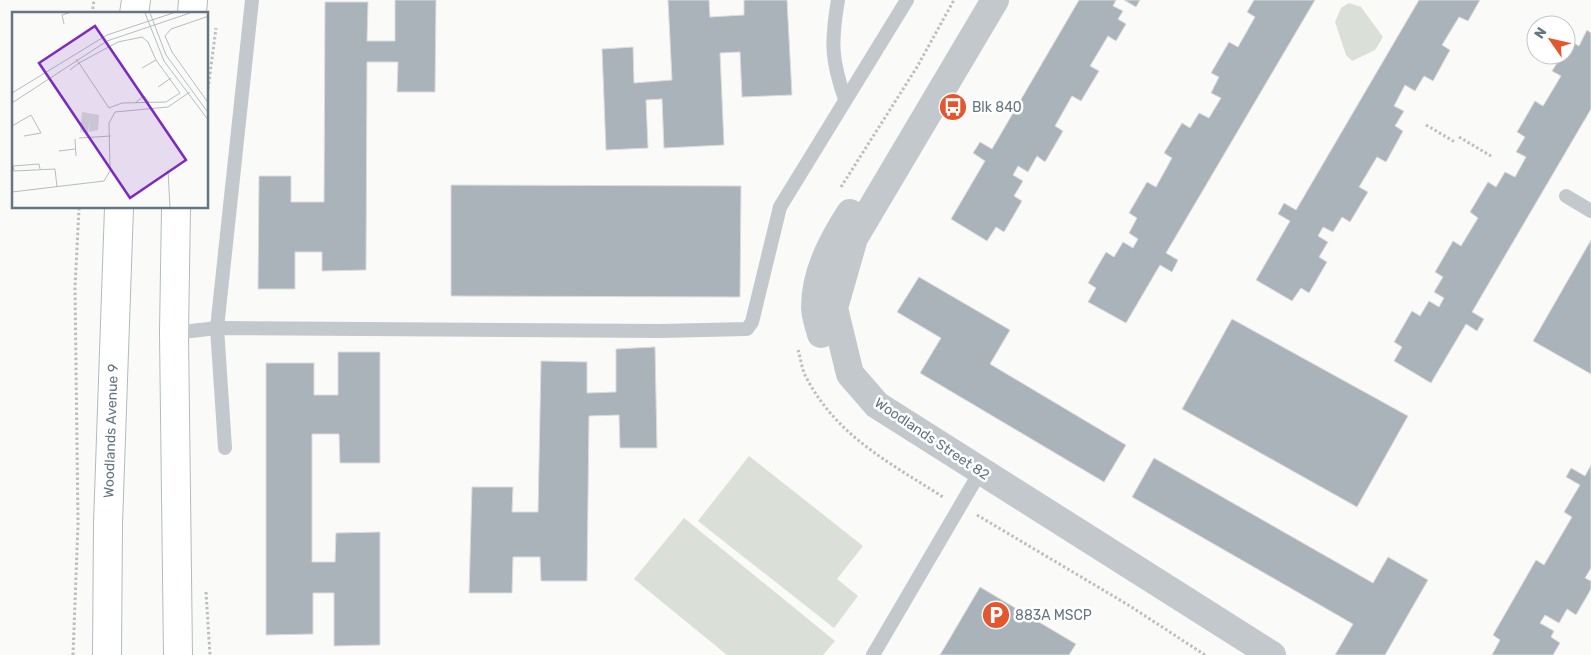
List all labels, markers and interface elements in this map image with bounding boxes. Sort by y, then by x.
inset map [12,12,209,209]
north arrow [1526,15,1576,65]
text: N [1531,24,1551,42]
bus stop icon: Blk 840 [938,92,968,122]
place label: Blk 840 [972,99,1022,116]
street label: Woodlands Avenue 9 [100,364,122,498]
street label: Woodlands Street 82 [871,394,993,484]
parking icon: 883A MSCP [981,600,1011,630]
place label: 883A MSCP [1015,607,1092,624]

